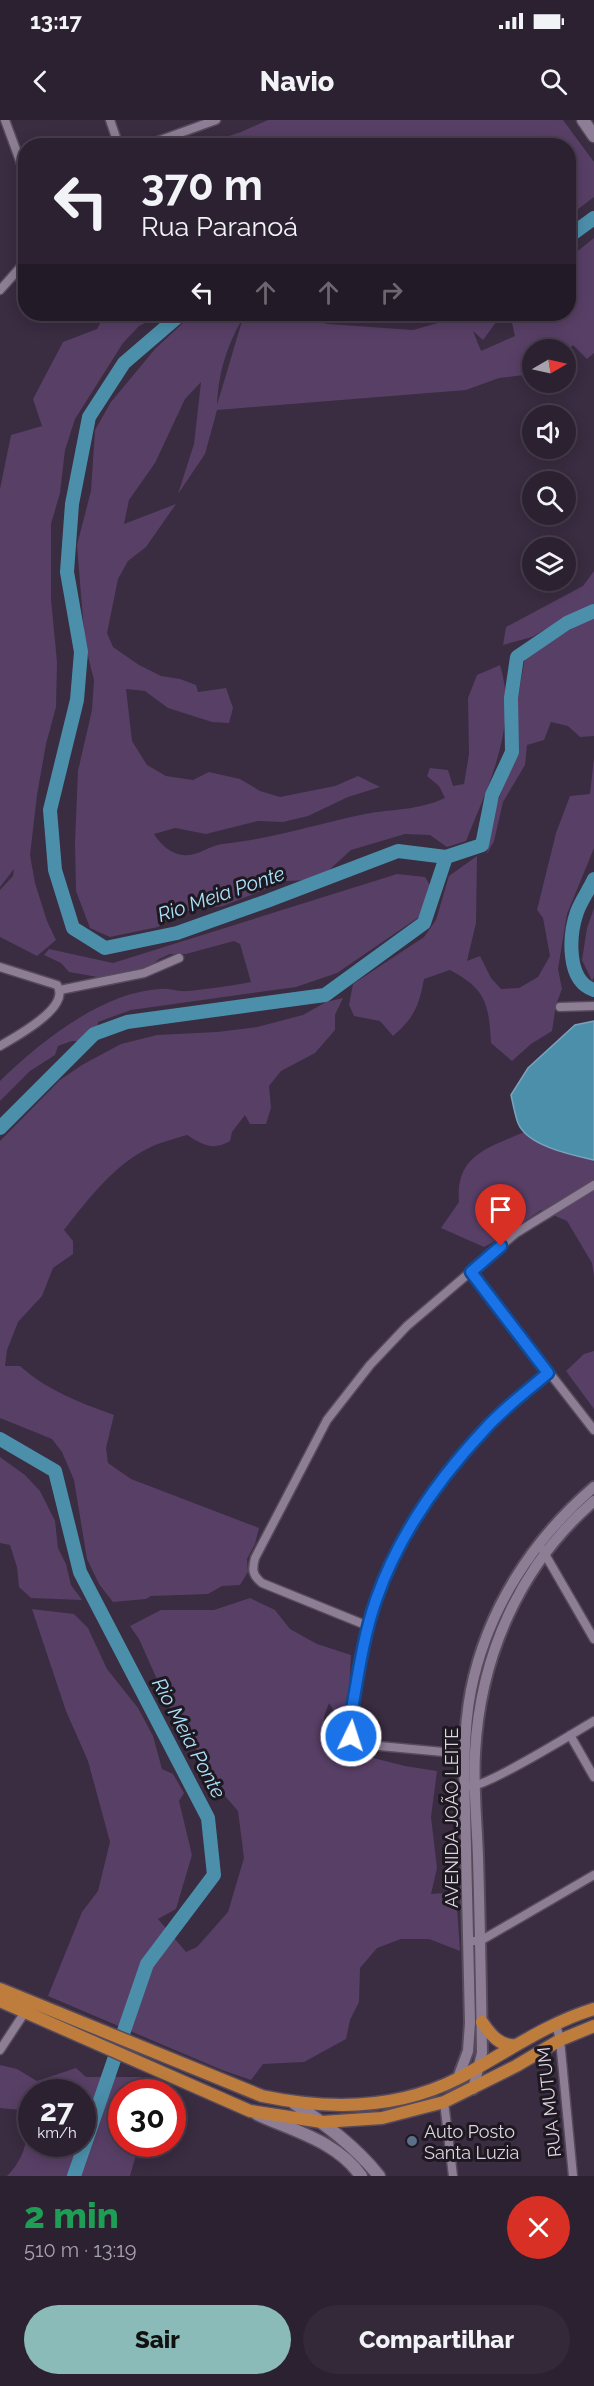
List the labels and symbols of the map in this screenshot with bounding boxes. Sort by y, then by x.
north arrow [522,339,576,393]
water label: Rio Meia Ponte [154,861,288,927]
pin [475,1184,526,1246]
water label: Rio Meia Ponte [147,1674,231,1803]
position arrow [319,1704,383,1768]
street label: AVENIDA JOÃO LEITE [441,1728,462,1908]
street label: RUA MUTUM [533,2046,565,2158]
speed limit sign: 30 [108,2079,186,2157]
place label: Auto Posto Santa Luzia [424,2121,519,2163]
marker: Auto Posto Santa Luzia [405,2134,419,2148]

